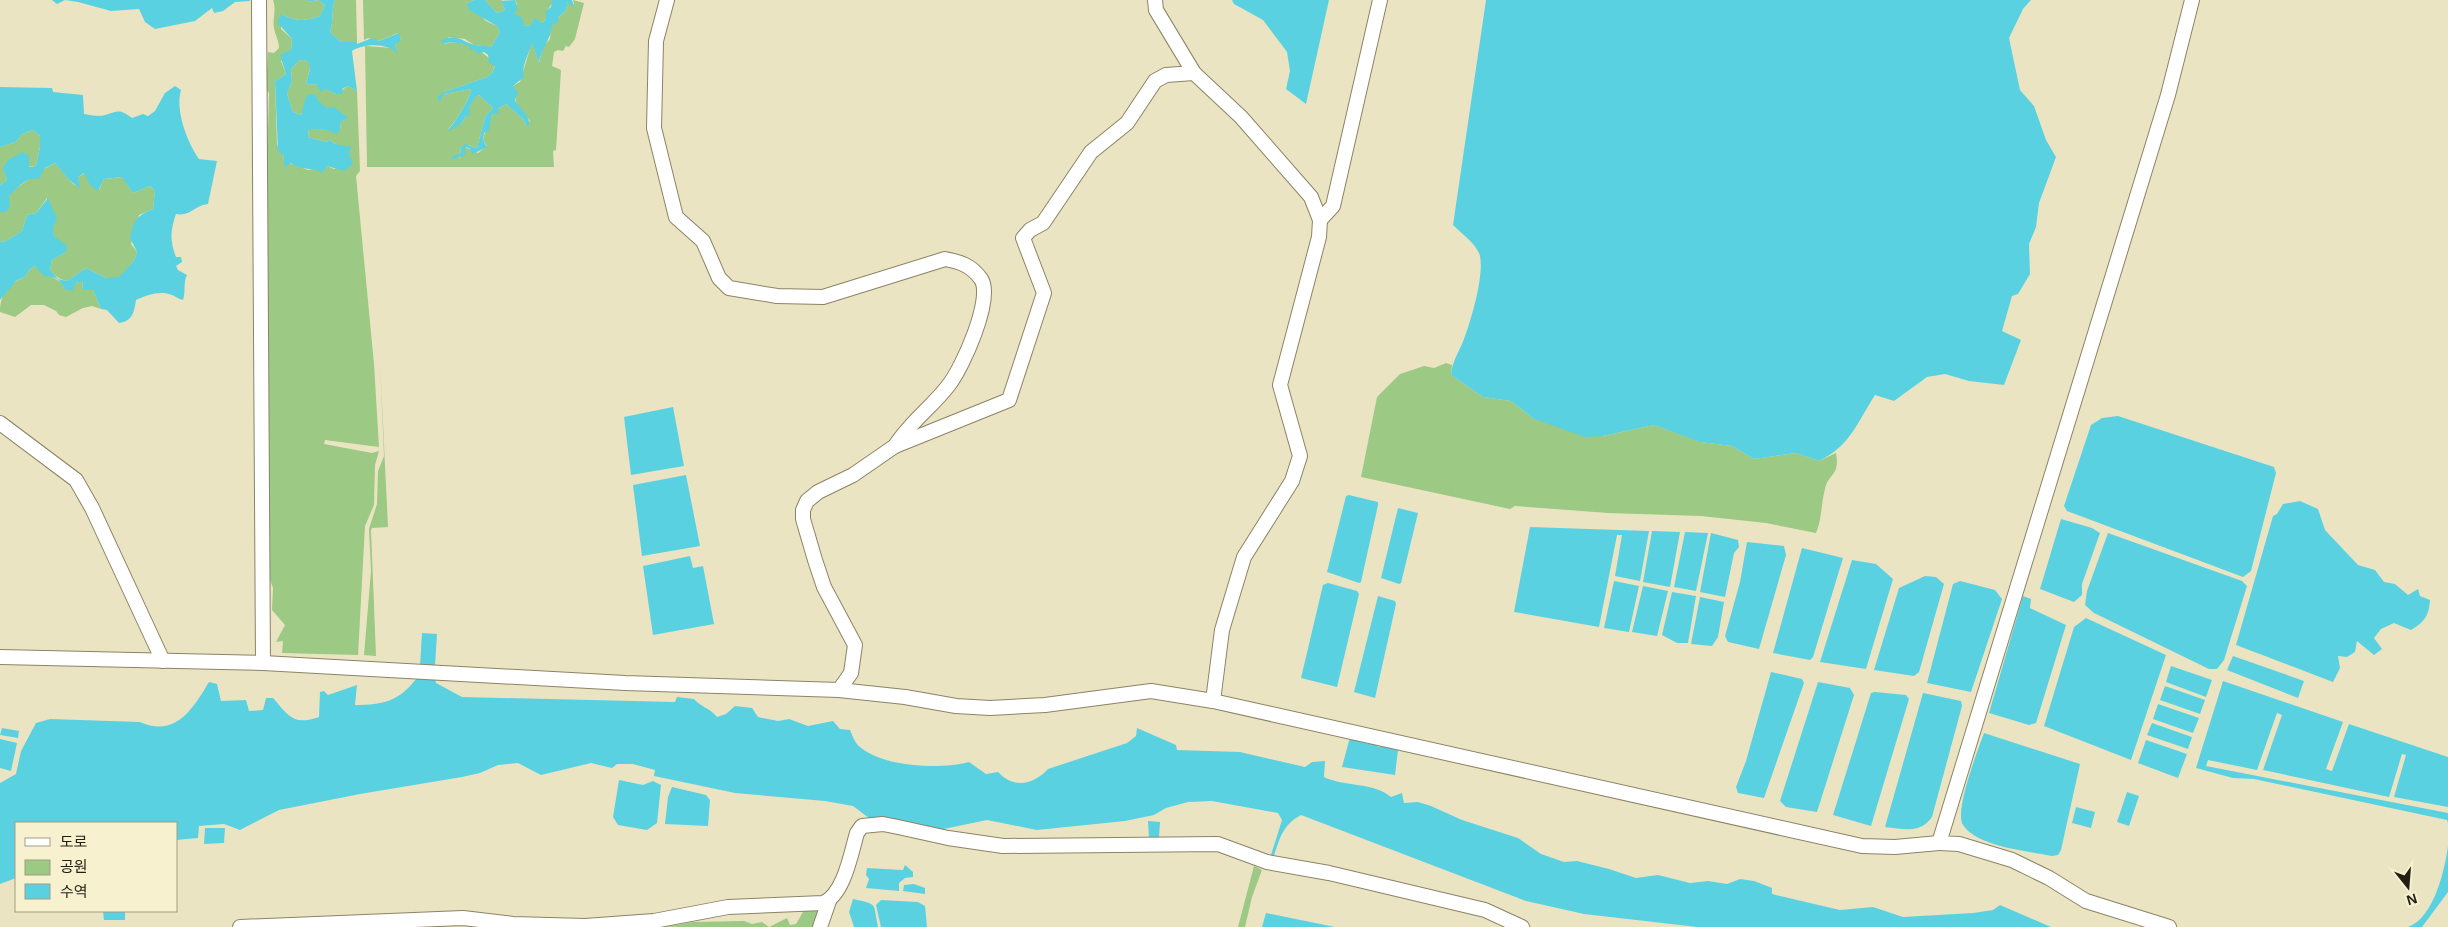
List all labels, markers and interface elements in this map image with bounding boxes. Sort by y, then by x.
legend [15,822,178,912]
text: 도로 [60,833,88,850]
text: 공원 [60,858,88,875]
north arrow [2383,862,2433,912]
text: 수역 [60,883,88,900]
text: N [2405,890,2419,909]

